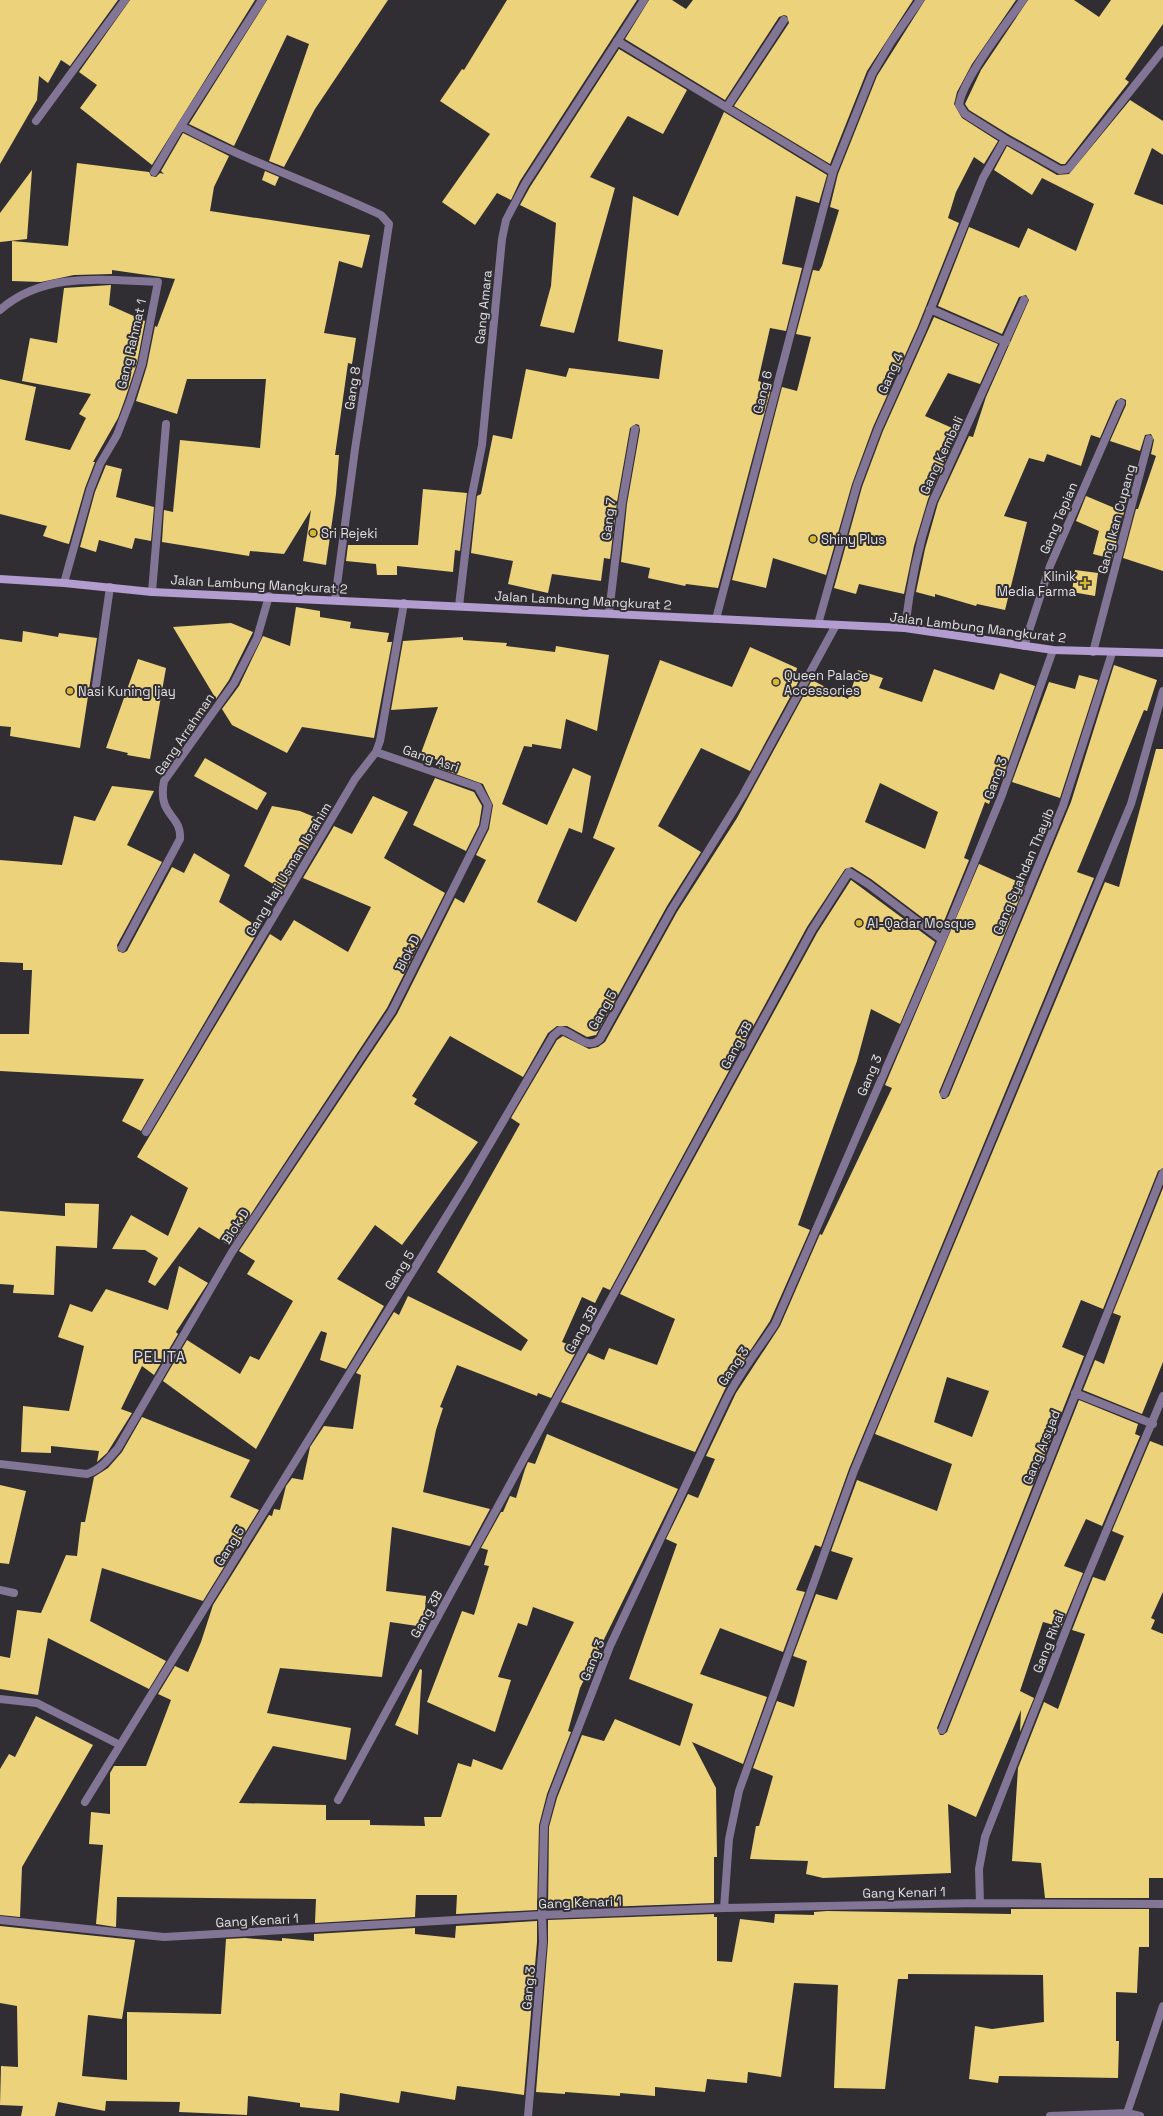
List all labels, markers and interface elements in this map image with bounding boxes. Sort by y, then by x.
street label: Gang Amara [471,269,496,345]
street label: Gang Rahmat 1 [113,297,150,391]
street label: Gang 4 [874,350,907,397]
street label: Gang 8 [341,365,364,411]
street label: Gang 6 [749,369,776,415]
street label: Gang Kembali [916,413,967,497]
street label: Gang Ikan Cupang [1094,462,1139,576]
street label: Gang Tepian [1036,480,1081,557]
street label: Gang 7 [597,497,620,541]
place label: Sri Rejeki [321,525,377,542]
marker: Sri Rejeki [308,528,318,538]
place label: Shiny Plus [821,531,885,548]
marker: Shiny Plus [808,534,818,544]
place label: Klinik Media Farma [997,568,1077,600]
street label: Jalan Lambung Mangkurat 2 [170,571,348,598]
marker: Klinik Media Farma [1079,577,1091,589]
street label: Jalan Lambung Mangkurat 2 [494,587,672,614]
street label: Jalan Lambung Mangkurat 2 [889,608,1067,647]
place label: Queen Palace Accessories [784,667,868,699]
marker: Queen Palace Accessories [771,677,781,687]
place label: Nasi Kuning Ijay [78,683,176,700]
marker: Nasi Kuning Ijay [65,686,75,696]
street label: Gang Arrahman [151,690,218,779]
street label: Gang Asri [400,741,461,776]
street label: Gang 3 [980,755,1011,802]
street label: Gang Haji Usman Ibrahim [242,799,335,939]
street label: Gang Syahdan Thayib [989,805,1058,937]
place label: Al-Qadar Mosque [867,915,975,932]
marker: Al-Qadar Mosque [854,918,864,928]
street label: Blok D [391,932,424,974]
street label: Gang 5 [584,987,621,1033]
street label: Gang 3B [717,1018,756,1072]
street label: Gang 3 [853,1052,886,1099]
street label: Blok D [218,1205,253,1247]
street label: Gang 5 [381,1247,418,1293]
street label: Gang 3B [561,1302,602,1356]
street label: Gang 3 [714,1343,753,1389]
district label: PELITA [134,1347,186,1366]
street label: Gang Arsyad [1019,1407,1064,1487]
street label: Gang 5 [211,1523,248,1569]
street label: Gang 3B [406,1587,447,1641]
street label: Gang Rivai [1029,1609,1068,1675]
street label: Gang 3 [576,1637,609,1684]
street label: Gang Kenari 1 [862,1883,946,1902]
street label: Gang Kenari 1 [538,1893,622,1912]
street label: Gang Kenari 1 [215,1910,299,1931]
street label: Gang 3 [518,1965,539,2010]

